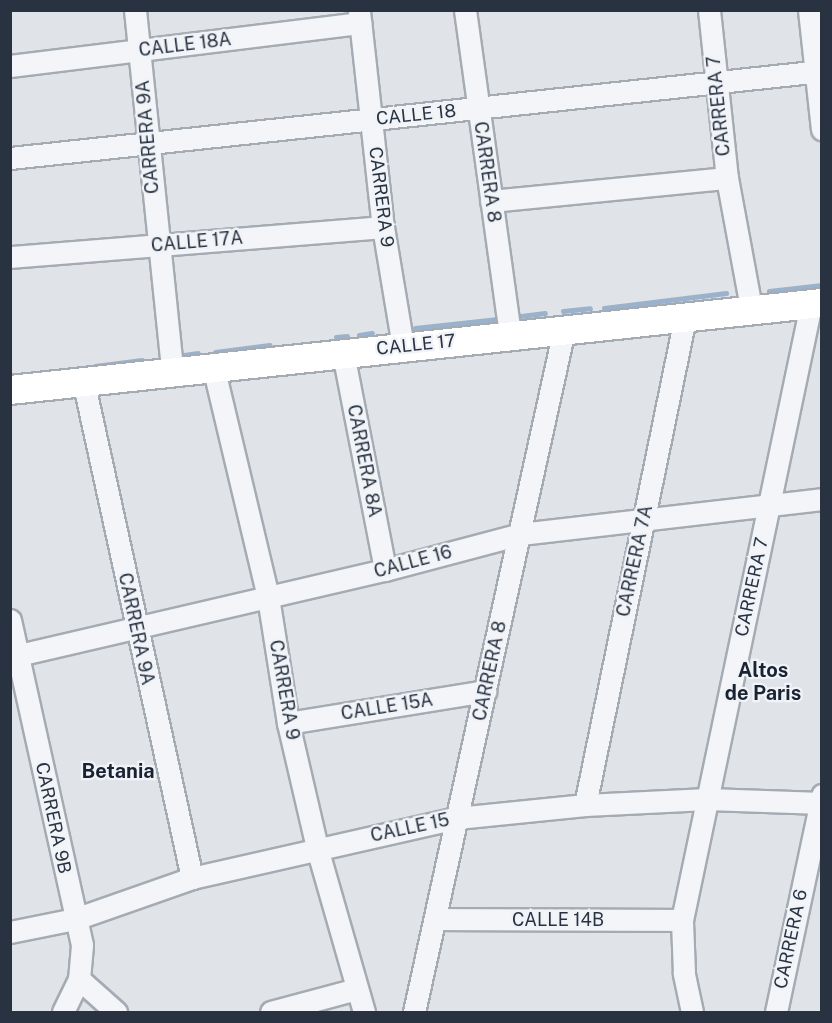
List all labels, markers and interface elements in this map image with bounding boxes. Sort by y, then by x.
street label: CALLE 18A [138,29,232,61]
street label: CARRERA 7 [703,55,735,157]
street label: CARRERA 9A [132,79,164,195]
street label: CALLE 18 [375,100,457,130]
street label: CARRERA 8 [469,120,505,224]
street label: CARRERA 9 [364,145,398,249]
street label: CALLE 17A [150,227,244,257]
street label: CALLE 17 [375,330,457,360]
street label: CARRERA 8A [342,403,386,519]
street label: CARRERA 7A [613,503,657,619]
street label: CARRERA 7 [731,535,773,639]
street label: CALLE 16 [372,541,454,583]
street label: CARRERA 9A [114,571,158,687]
street label: CARRERA 8 [469,619,511,723]
street label: CARRERA 9 [265,638,303,742]
district label: Altos de Paris [725,658,801,705]
street label: CALLE 15A [339,689,435,725]
district label: Betania [81,759,155,783]
street label: CARRERA 9B [31,760,75,876]
street label: CALLE 15 [369,809,451,847]
street label: CARRERA 6 [770,887,812,991]
street label: CALLE 14B [512,909,604,931]

